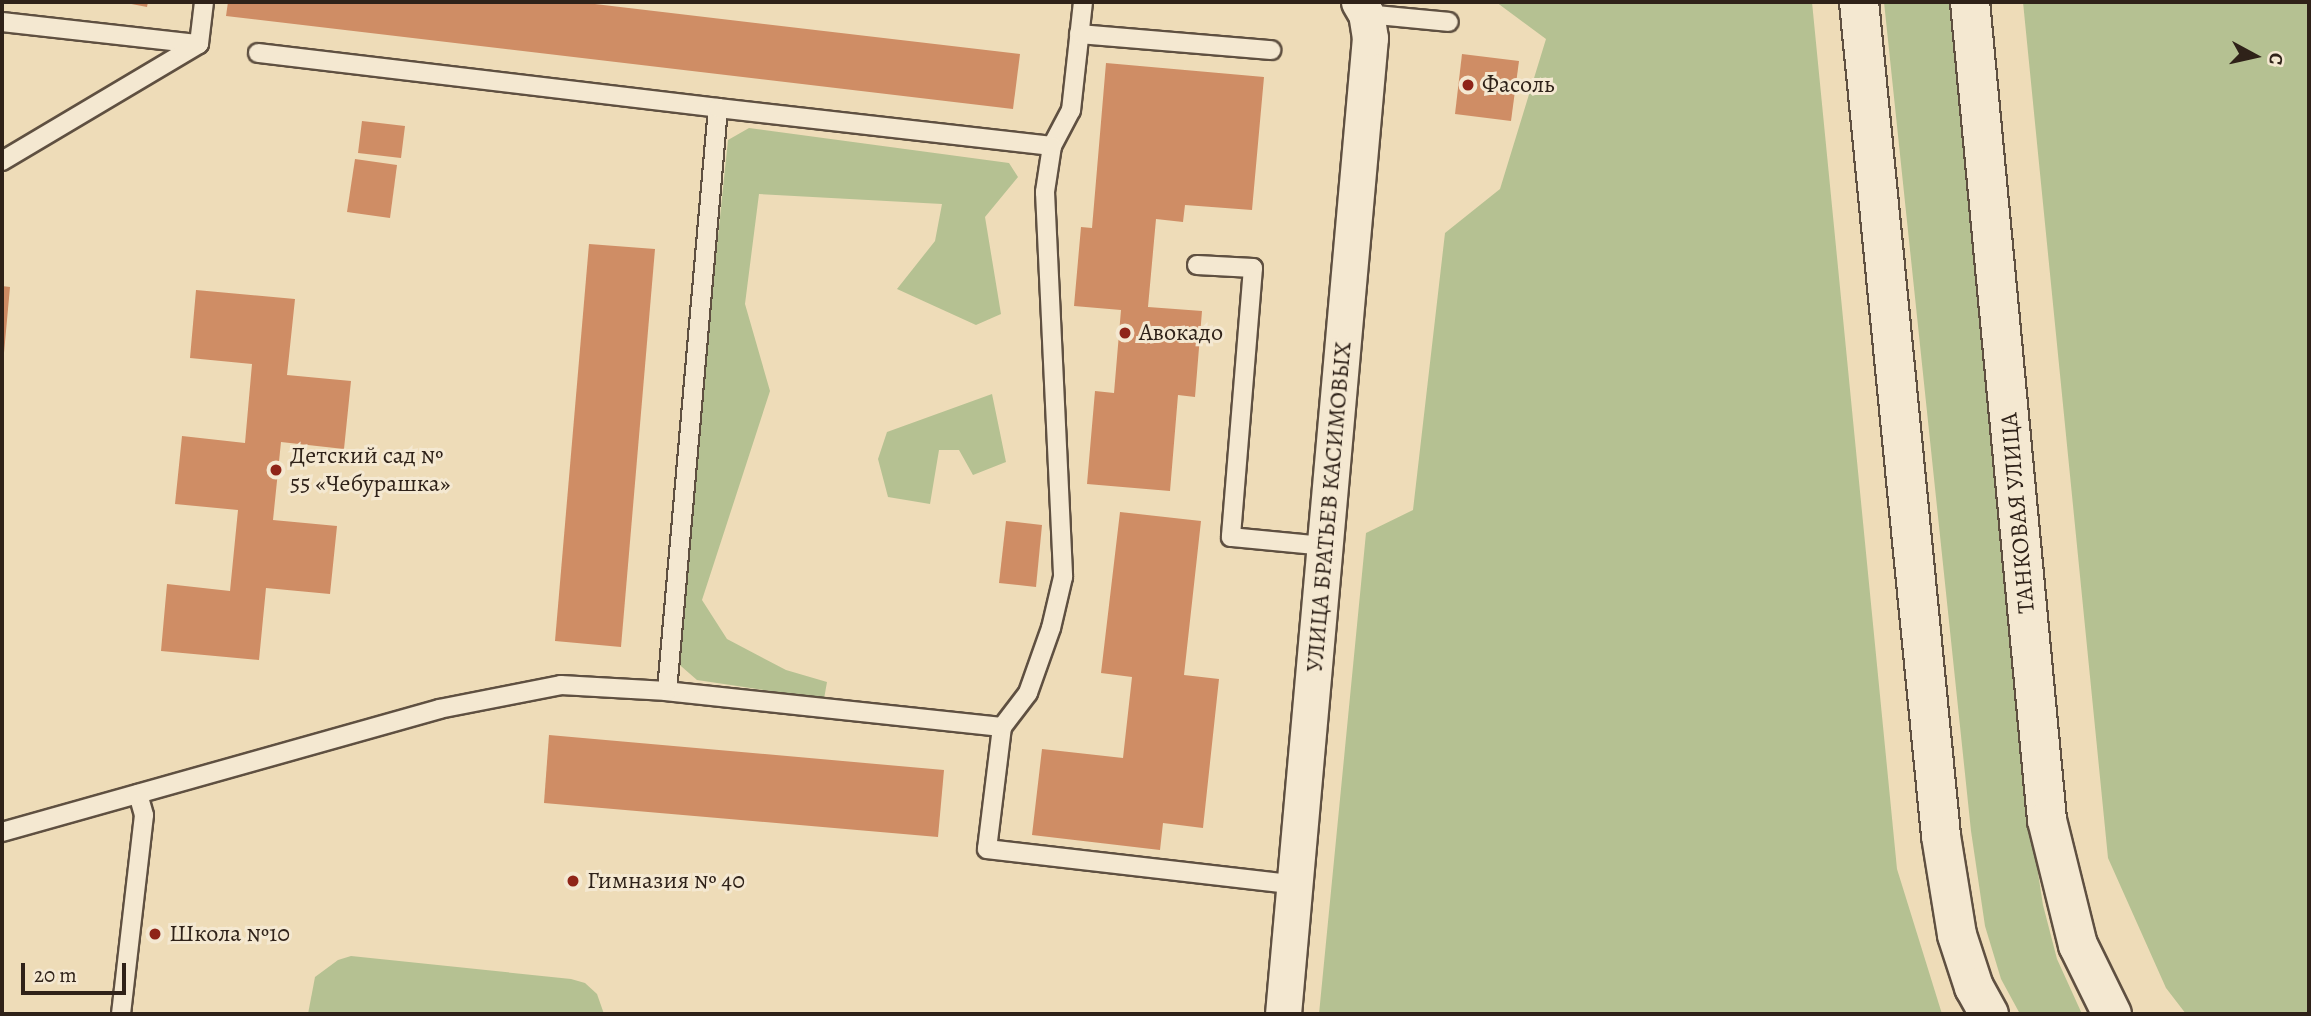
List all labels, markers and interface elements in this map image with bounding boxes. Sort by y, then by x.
north arrow [2220,21,2290,91]
text: С [2262,51,2289,67]
place label: Фасоль [1482,71,1555,99]
marker: Фасоль [1460,77,1476,93]
place label: Авокадо [1139,319,1223,347]
marker: Авокадо [1117,325,1133,341]
street label: УЛИЦА БРАТЬЕВ КАСИМОВЫХ [1300,341,1358,673]
street label: ТАНКОВАЯ УЛИЦА [1995,411,2041,615]
place label: Детский сад № 55 «Чебурашка» [290,442,450,498]
marker: Детский сад № 55 «Чебурашка» [268,462,284,478]
place label: Гимназия № 40 [587,867,745,895]
marker: Гимназия № 40 [565,873,581,889]
place label: Школа №10 [169,920,290,948]
marker: Школа №10 [147,926,163,942]
scale bar [24,950,130,994]
text: 20 m [34,961,77,989]

